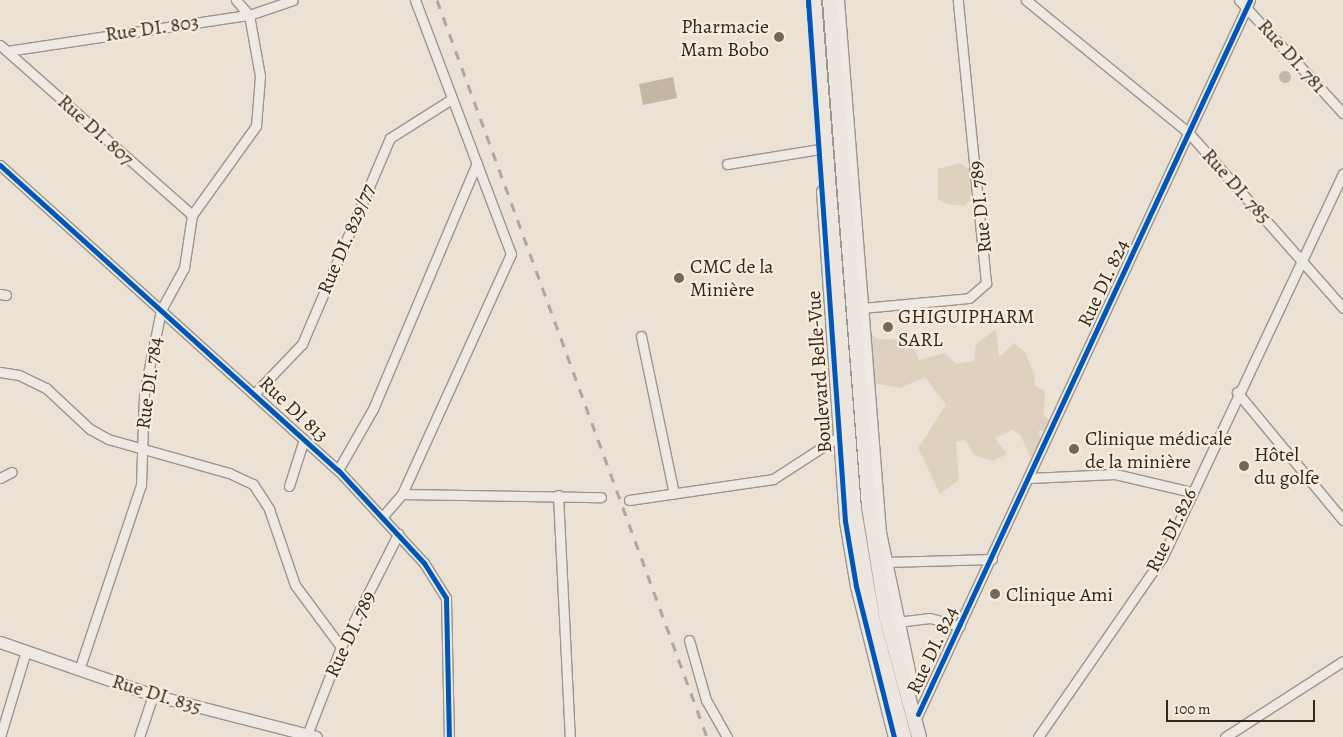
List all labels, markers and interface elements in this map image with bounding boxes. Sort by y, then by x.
street label: Rue DI. 803 [103,10,201,46]
place label: Pharmacie Mam Bobo [681,14,769,61]
street label: Rue DI. 781 [1253,14,1331,98]
marker: Pharmacie Mam Bobo [773,31,785,43]
street label: Rue DI. 807 [53,89,139,171]
street label: Rue DI. 785 [1197,143,1277,229]
street label: Rue DI. 789 [963,159,997,255]
street label: Rue DI. 829/77 [312,180,380,298]
street label: Rue DI. 824 [1072,235,1134,331]
place label: CMC de la Minière [690,254,774,301]
marker: CMC de la Minière [672,271,686,285]
street label: Boulevard Belle-Vue [801,290,837,454]
place label: GHIGUIPHARM SARL [898,304,1035,351]
marker: GHIGUIPHARM SARL [882,321,894,333]
street label: Rue DI. 784 [131,335,167,431]
street label: Rue DI 813 [255,371,333,447]
place label: Clinique médicale de la minière [1085,426,1232,473]
marker: Clinique médicale de la minière [1067,442,1081,456]
place label: Hôtel du golfe [1254,442,1320,489]
marker: Hôtel du golfe [1238,460,1250,472]
street label: Rue DI.826 [1140,484,1202,576]
place label: Clinique Ami [1006,582,1113,606]
street label: Rue DI. 789 [319,587,381,681]
marker: Clinique Ami [988,587,1002,601]
street label: Rue DI. 824 [901,602,963,698]
street label: Rue DI. 835 [109,669,205,719]
scale bar [1168,690,1317,722]
text: 100 m [1174,699,1211,719]

